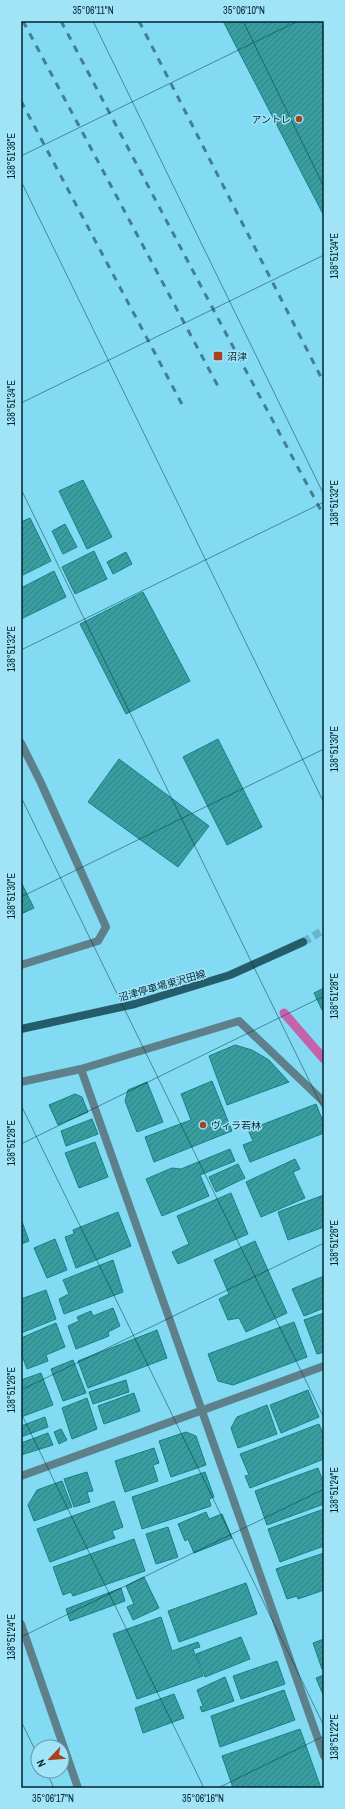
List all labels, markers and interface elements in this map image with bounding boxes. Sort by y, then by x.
text: 35°06'11"N [72,4,114,17]
text: 35°06'10"N [223,4,265,17]
place label: アントレ [251,113,291,126]
marker: アントレ [294,114,304,124]
text: 138°51'36"E [5,133,18,179]
text: 138°51'34"E [328,233,341,279]
marker: 沼津 [212,350,224,362]
place label: 沼津 [227,350,247,363]
text: 138°51'34"E [5,380,18,426]
text: 138°51'32"E [328,480,341,526]
text: 138°51'32"E [5,626,18,672]
text: 138°51'30"E [328,726,341,772]
text: 138°51'30"E [5,873,18,919]
street label: 沼津停車場東沢田線 [117,967,207,1004]
text: 138°51'28"E [328,973,341,1019]
place label: ヴィラ若林 [211,1119,261,1132]
text: 138°51'28"E [5,1120,18,1166]
marker: ヴィラ若林 [198,1120,208,1130]
text: 138°51'26"E [328,1220,341,1266]
text: 138°51'26"E [5,1367,18,1413]
text: 138°51'24"E [328,1467,341,1513]
text: 138°51'24"E [5,1614,18,1660]
text: 138°51'22"E [328,1714,341,1760]
north arrow [30,1739,70,1779]
text: N [33,1757,49,1769]
text: 35°06'17"N [32,1792,74,1805]
text: 35°06'16"N [182,1792,224,1805]

